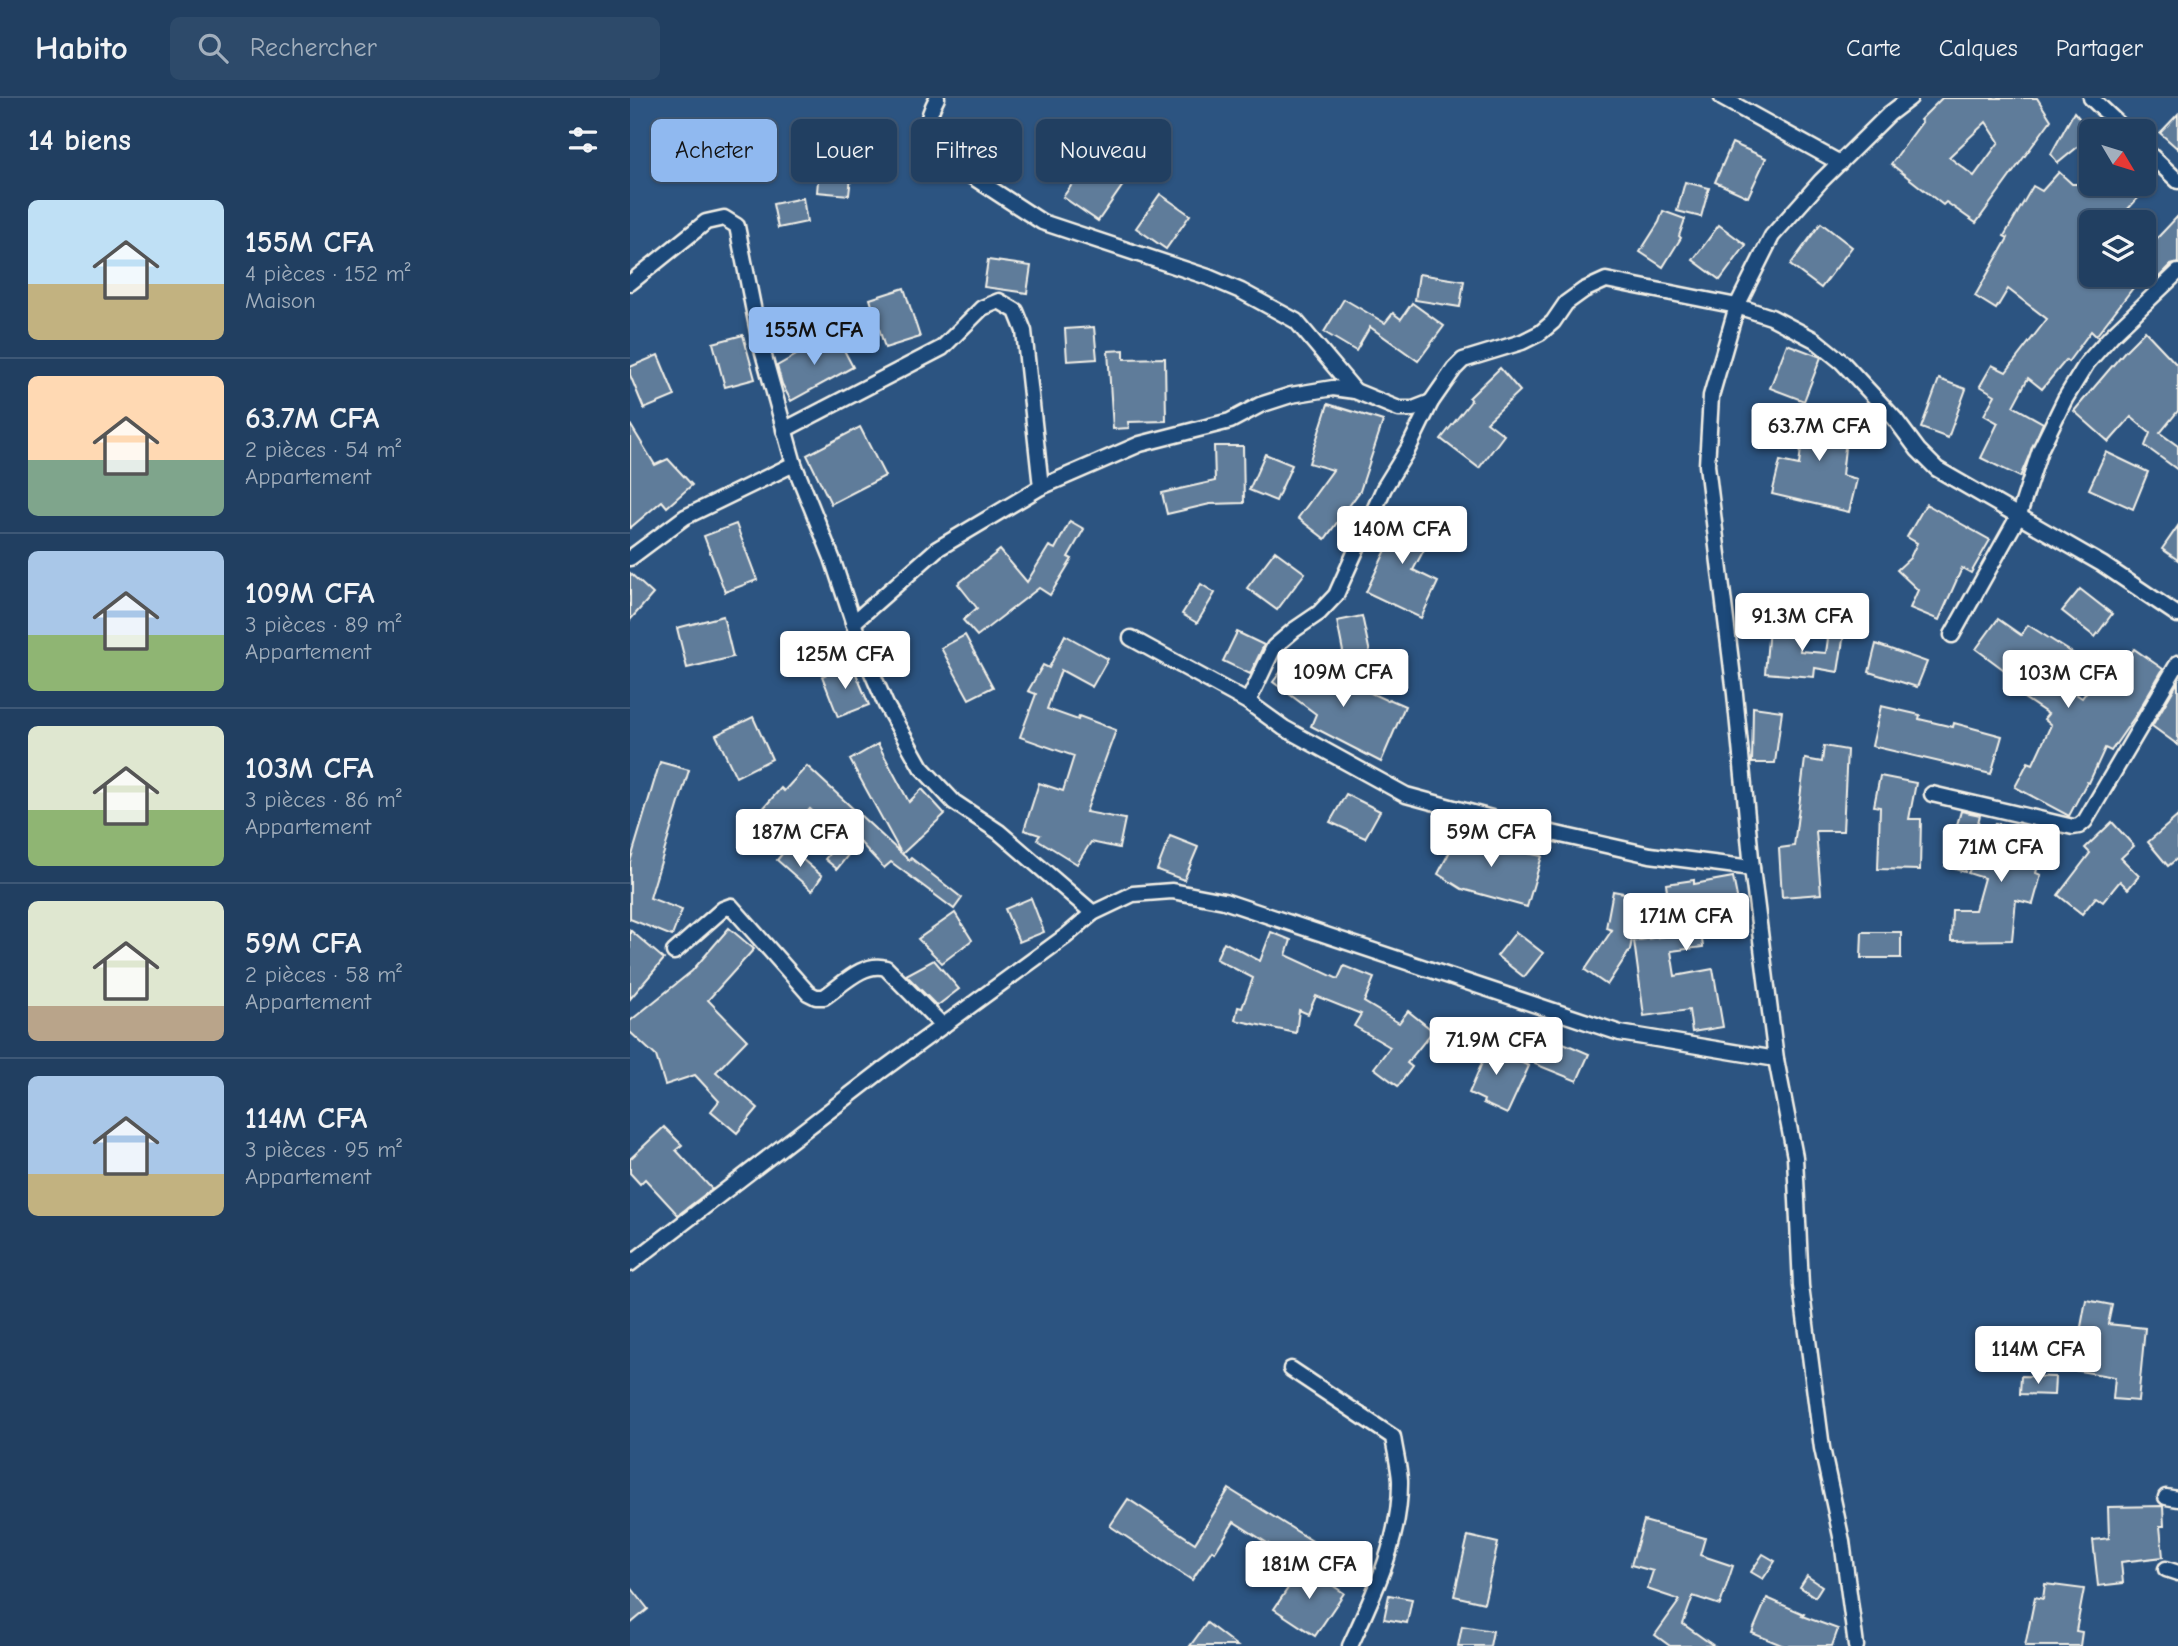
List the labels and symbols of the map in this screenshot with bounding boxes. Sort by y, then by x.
north arrow [2079,119,2156,196]
pin: 155M CFA [742,308,886,367]
pin: 63.7M CFA [1739,404,1899,463]
pin: 140M CFA [1330,506,1474,566]
pin: 91.3M CFA [1722,594,1882,653]
pin: 125M CFA [773,632,917,691]
pin: 109M CFA [1271,650,1415,709]
pin: 103M CFA [1996,650,2140,710]
pin: 187M CFA [728,810,872,869]
pin: 59M CFA [1426,810,1556,869]
pin: 71M CFA [1936,824,2066,884]
pin: 171M CFA [1614,894,1758,953]
pin: 71.9M CFA [1416,1018,1576,1077]
pin: 114M CFA [1966,1326,2110,1386]
pin: 181M CFA [1237,1542,1381,1601]

